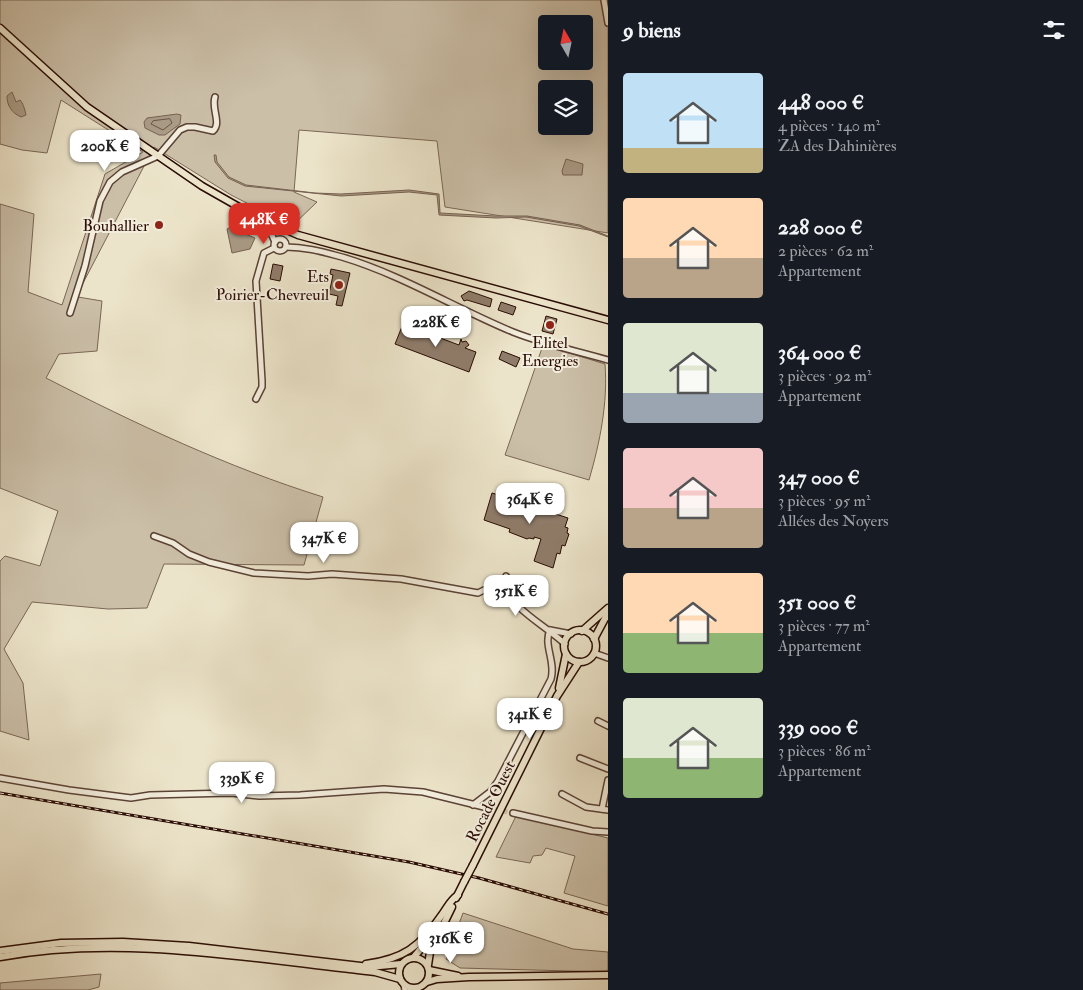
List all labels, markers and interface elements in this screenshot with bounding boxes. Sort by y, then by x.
north arrow [538,15,592,70]
map controls [538,15,593,135]
icon: filters [1040,16,1068,44]
text: 9 biens [623,17,681,44]
button: layers [538,80,593,135]
text: 448 000 € [778,89,864,116]
icon: home [663,93,723,153]
text: 4 pièces · 140 m² [778,116,880,136]
pin: 200K € [64,130,146,172]
text: 200K € [81,136,129,156]
text: ZA des Dahinières [778,136,896,156]
pin: 448K € [223,202,305,245]
text: 448K € [240,209,288,229]
text: 228 000 € [778,214,863,241]
place label: Bouhallier [83,216,149,236]
icon: home [663,218,723,278]
marker: Bouhallier [153,219,165,231]
text: 2 pièces · 62 m² [778,241,873,261]
text: Appartement [778,261,861,281]
place label: Ets Poirier-Chevreuil [216,267,329,305]
marker: Ets Poirier-Chevreuil [333,279,345,291]
pin: 228K € [395,306,477,348]
text: 228K € [412,312,460,332]
marker: Elitel Energies [544,319,556,331]
place label: Elitel Energies [522,333,578,371]
text: 364 000 € [778,339,861,366]
icon: home [663,343,723,403]
text: 3 pièces · 92 m² [778,366,872,386]
text: Appartement [778,386,861,406]
text: 347 000 € [778,464,860,491]
icon: home [663,468,723,528]
pin: 364K € [489,482,571,525]
text: 364K € [507,489,553,509]
text: 3 pièces · 95 m² [778,491,870,511]
text: Allées des Noyers [778,511,889,531]
pin: 347K € [283,522,365,564]
text: 347K € [301,528,347,548]
pin: 351K € [475,574,557,617]
text: 351K € [495,581,537,601]
text: 351 000 € [778,589,856,616]
icon: home [663,593,723,653]
text: 3 pièces · 77 m² [778,616,870,636]
text: Appartement [778,636,861,656]
pin: 341K € [489,698,571,740]
text: 341K € [508,704,552,724]
text: 339 000 € [778,714,858,741]
icon: home [663,718,723,778]
text: 3 pièces · 86 m² [778,741,871,761]
street label: Rocade Ouest [462,757,520,845]
text: Appartement [778,761,861,781]
pin: 339K € [201,762,283,804]
text: 339K € [220,768,264,788]
pin: 316K € [410,922,492,964]
text: 316K € [429,928,473,948]

